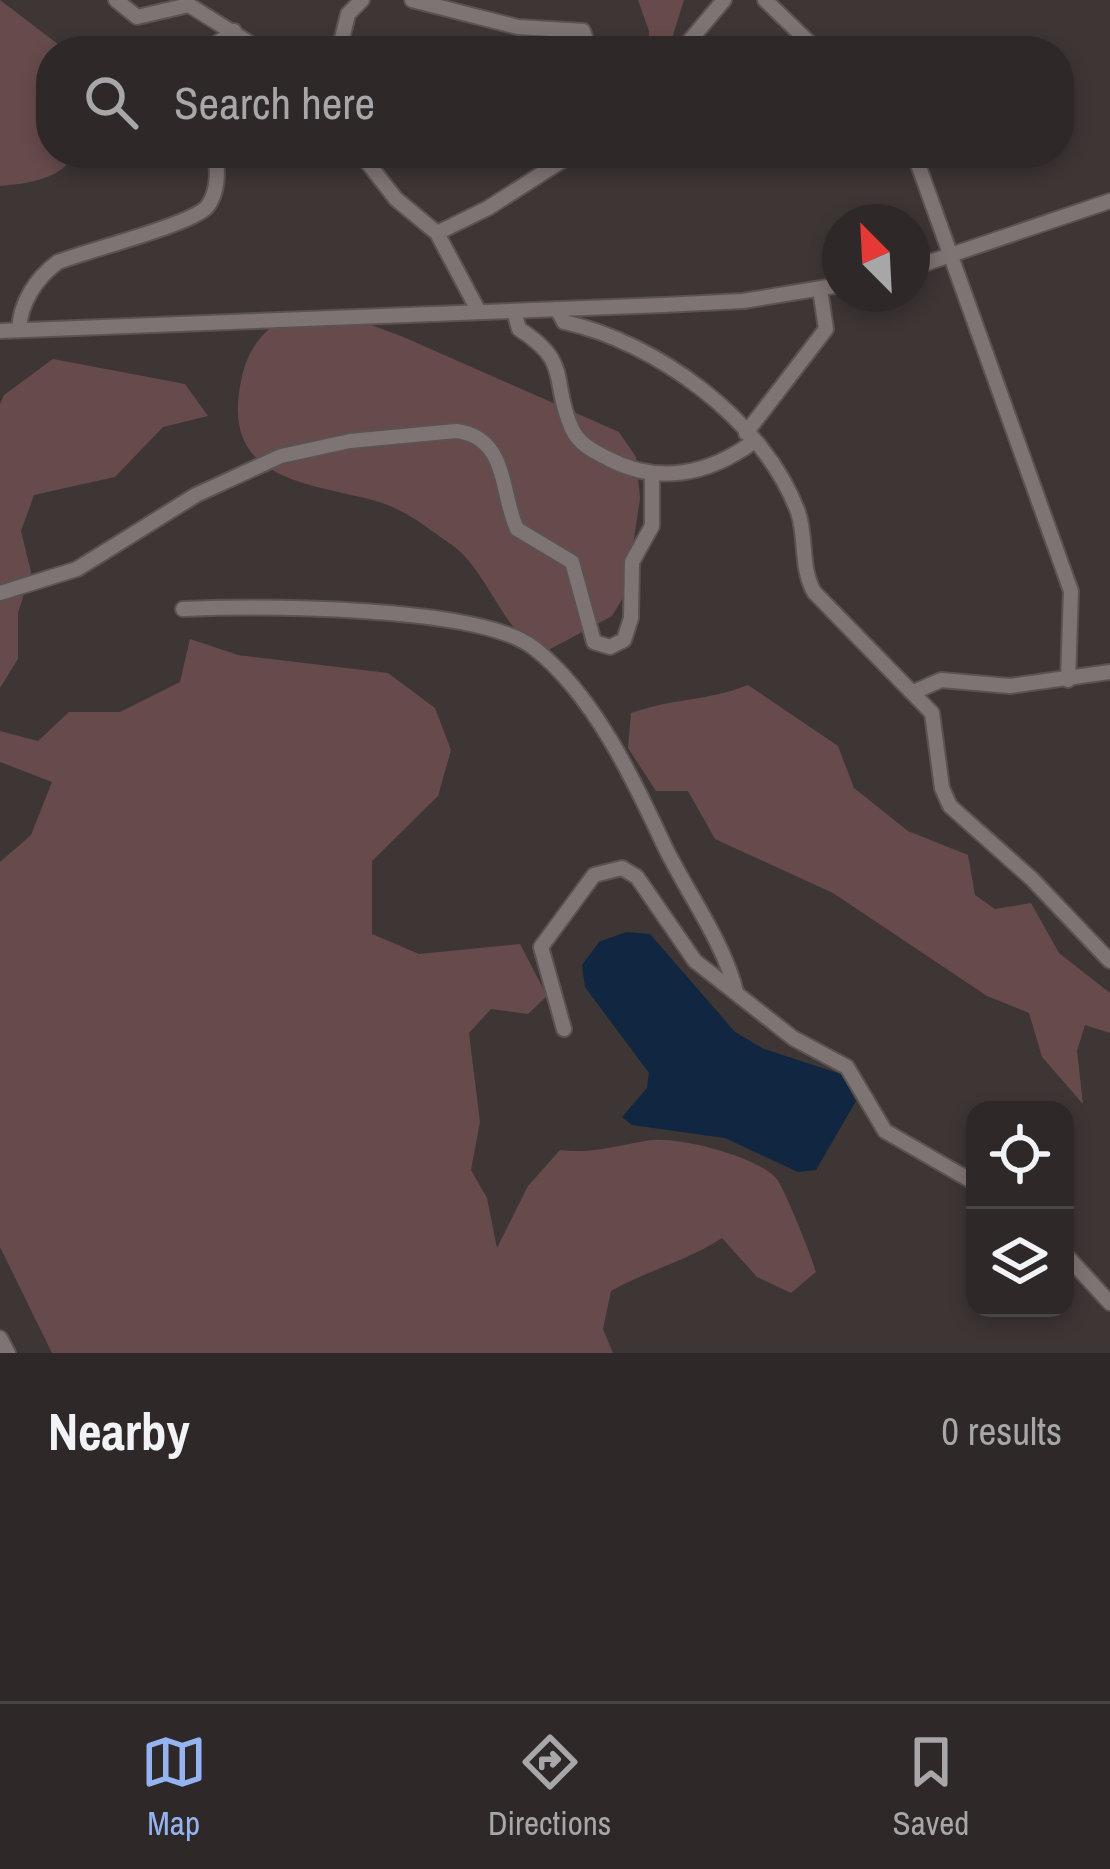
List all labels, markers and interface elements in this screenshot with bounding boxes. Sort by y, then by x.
search box [36,36,1074,168]
icon: search [78,69,144,135]
text: Search here [174,72,375,133]
north arrow [822,204,930,312]
map controls [966,1101,1074,1317]
button: locate [966,1101,1074,1209]
button: layers [966,1209,1074,1317]
text: Nearby [48,1397,190,1466]
text: 0 results [941,1405,1062,1457]
tab: Map [141,1729,207,1845]
tab: Directions [488,1729,611,1845]
tab: Saved [893,1729,969,1845]

